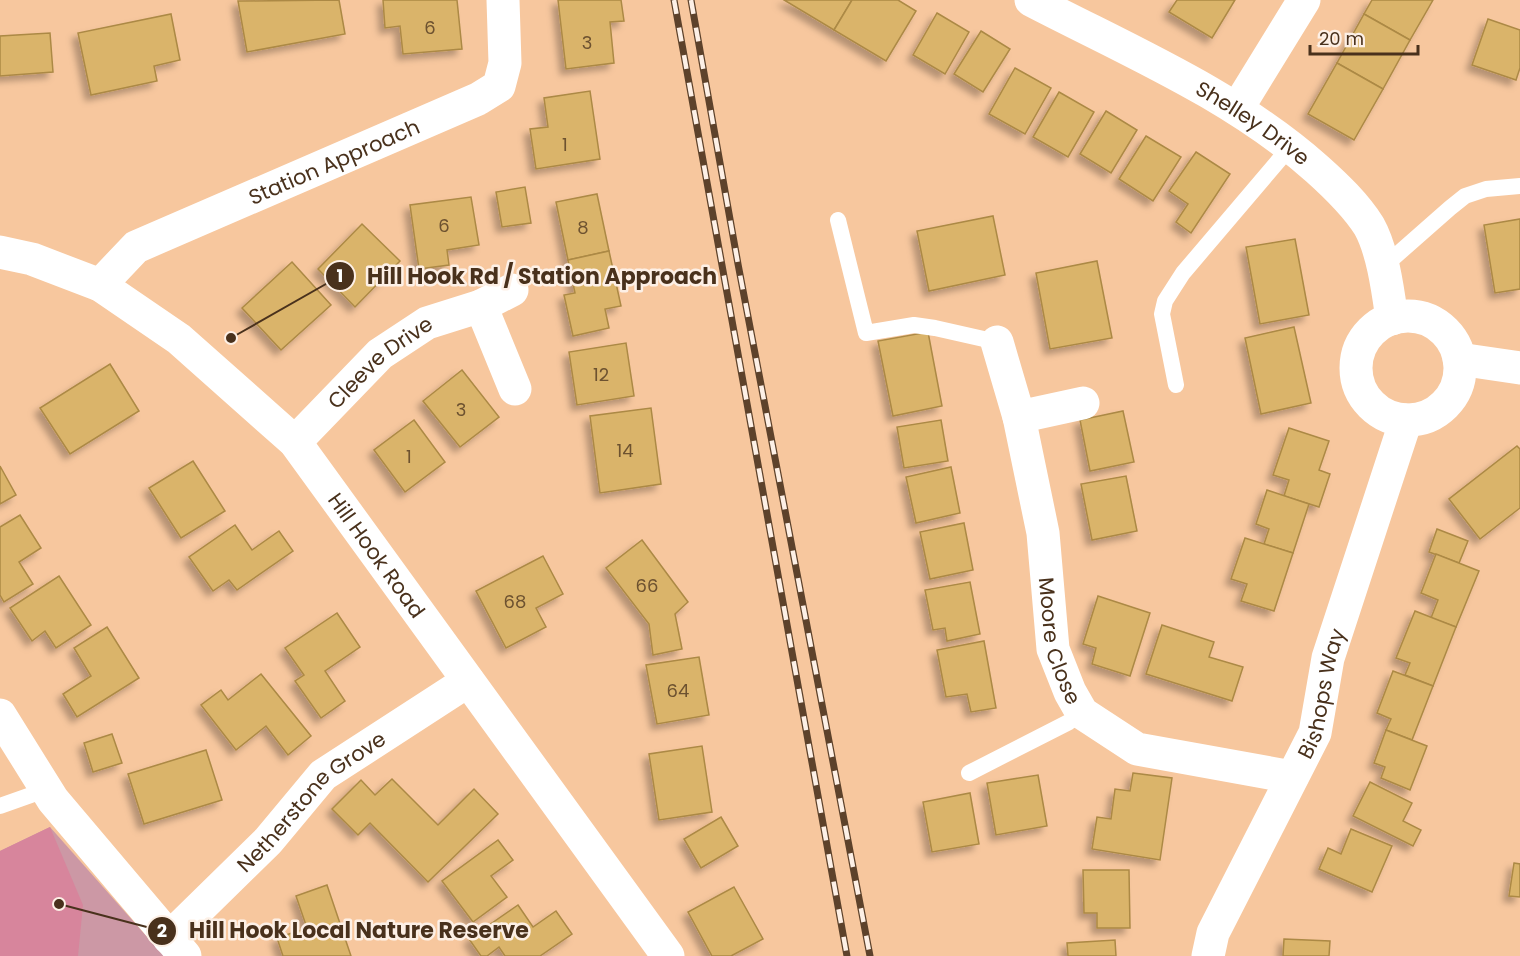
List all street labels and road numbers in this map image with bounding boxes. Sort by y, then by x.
street label: Shelley Drive [1191,73,1316,172]
street label: Station Approach [244,112,424,211]
street label: Cleeve Drive [321,309,438,415]
street label: Hill Hook Road [322,487,432,623]
street label: Moore Close [1032,576,1089,710]
street label: Bishops Way [1290,624,1351,763]
street label: Netherstone Grove [230,724,391,879]

